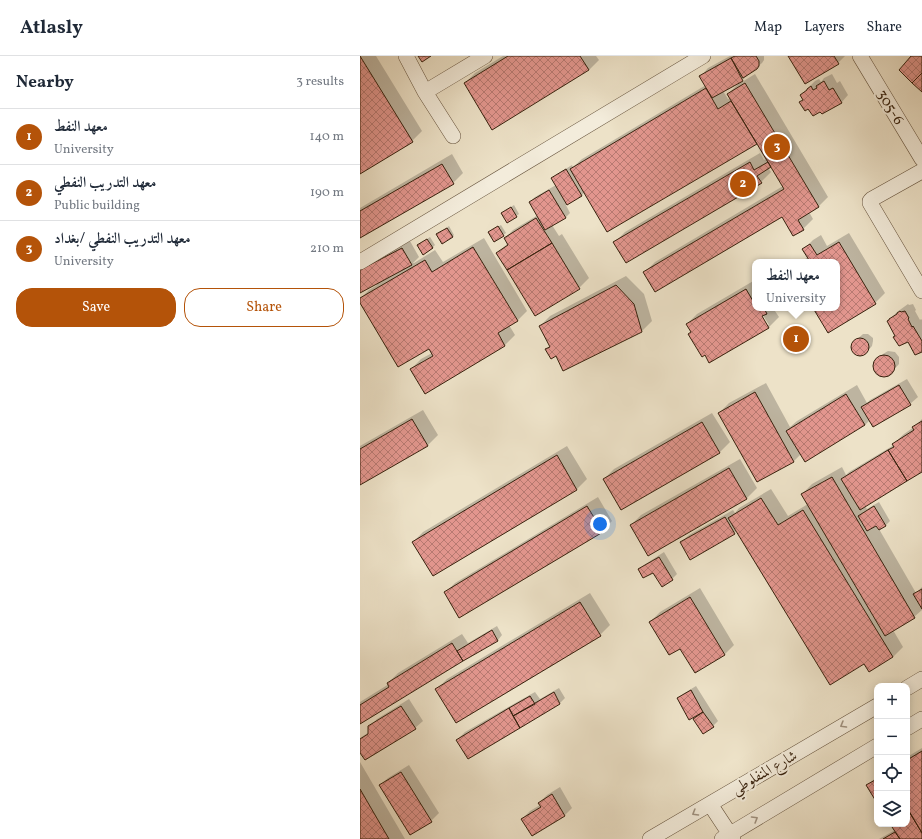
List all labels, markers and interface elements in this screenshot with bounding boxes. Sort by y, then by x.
text: Atlasly [20,15,83,41]
text: Map [754,18,782,37]
text: Layers [804,18,844,37]
text: Share [866,18,902,37]
text: Nearby [16,71,74,94]
text: 3 results [296,73,344,91]
street label: 305-6 [871,86,908,129]
text: معهد النفط [54,117,108,138]
text: 1 [26,128,32,146]
text: 140 m [310,128,344,146]
pin: 3 [764,132,790,162]
text: University [54,141,114,159]
pin: 2 [730,169,756,199]
text: معهد التدريب النفطي [54,173,156,194]
text: 2 [26,184,32,202]
text: 190 m [310,184,344,202]
text: Public building [54,197,140,215]
text: معهد التدريب النفطي /بغداد [54,229,191,250]
text: 3 [26,240,32,258]
text: 210 m [310,240,344,258]
text: University [54,253,114,271]
popup [752,259,840,311]
text: معهد النفط [766,266,820,287]
button: Save [16,288,176,327]
button: Share [184,288,344,327]
text: University [766,290,826,308]
pin: 1 [783,324,809,354]
your location [590,514,610,534]
map controls [874,683,910,827]
button: + [874,683,910,719]
button: − [874,719,910,755]
one-way arrow [840,721,847,728]
street label: شارع المنفلوطي [728,746,803,802]
button: locate [874,755,910,791]
button: layers [874,791,910,827]
one-way arrow [692,808,699,815]
one-way arrow [751,816,758,824]

